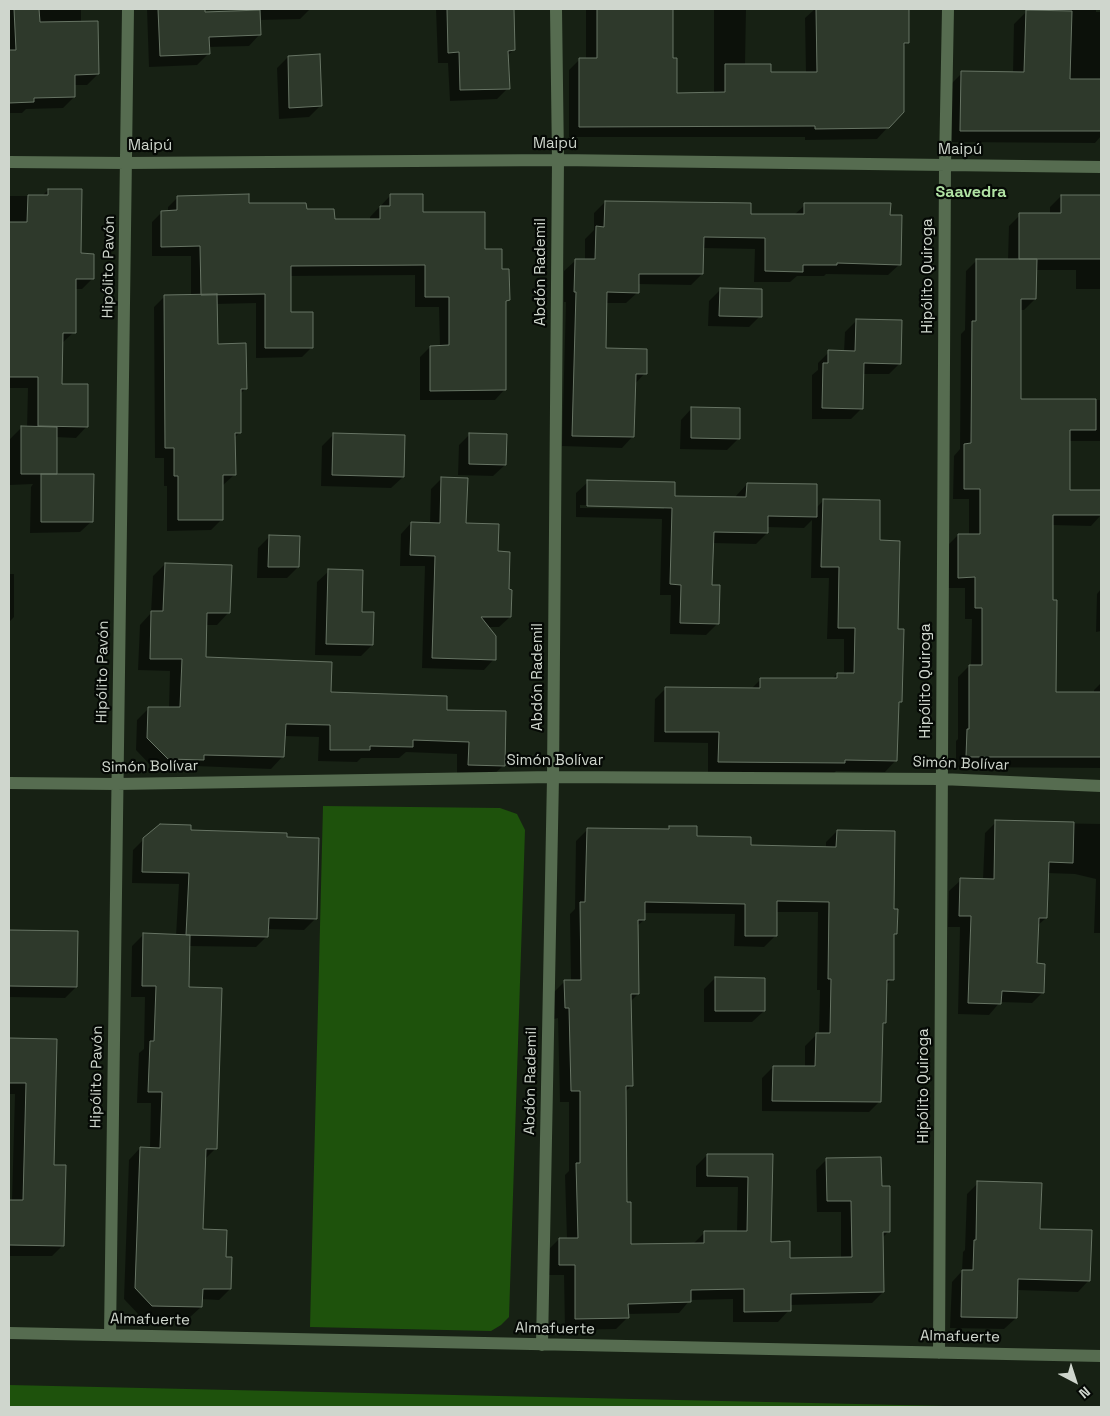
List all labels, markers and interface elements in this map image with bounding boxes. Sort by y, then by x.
street label: Maipú [533,135,577,153]
street label: Maipú [128,137,172,155]
street label: Maipú [938,141,982,159]
district label: Saavedra [935,183,1007,203]
street label: Hipólito Pavón [99,215,119,319]
street label: Abdón Rademil [532,218,550,326]
street label: Hipólito Quiroga [919,218,937,334]
street label: Hipólito Pavón [93,620,113,724]
street label: Abdón Rademil [529,623,547,731]
street label: Hipólito Quiroga [917,623,935,739]
street label: Simón Bolívar [507,752,603,770]
street label: Simón Bolívar [912,753,1010,775]
street label: Simón Bolívar [101,757,199,777]
street label: Hipólito Pavón [87,1025,107,1129]
street label: Abdón Rademil [521,1027,541,1135]
street label: Hipólito Quiroga [915,1028,933,1144]
street label: Almafuerte [110,1310,190,1330]
street label: Almafuerte [515,1319,595,1339]
street label: Almafuerte [920,1327,1000,1347]
north arrow [1050,1356,1100,1406]
text: N [1075,1383,1094,1402]

